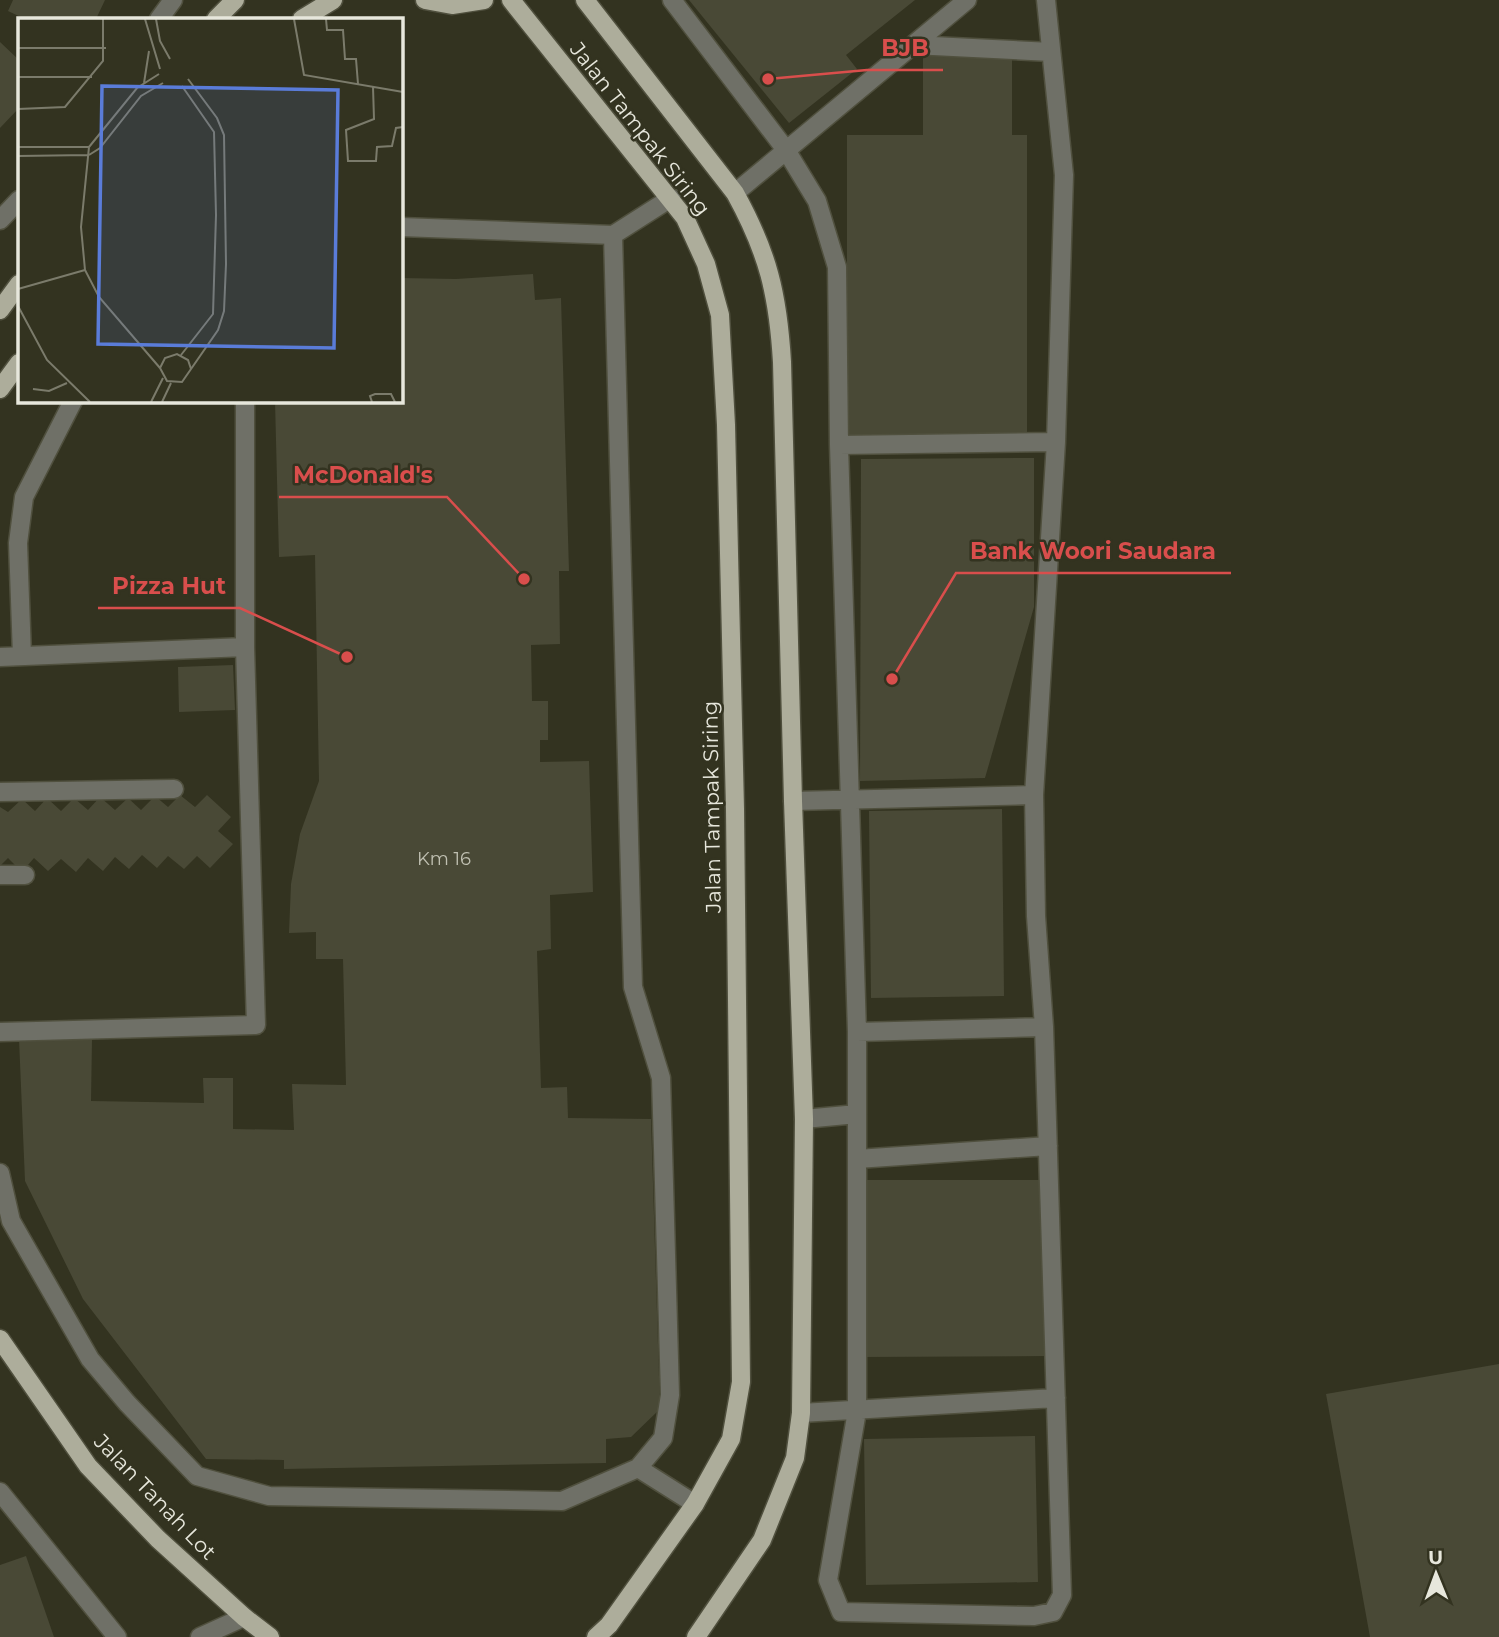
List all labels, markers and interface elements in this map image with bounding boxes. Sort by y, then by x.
inset map [18,18,402,402]
callout: BJB [867,26,943,70]
text: BJB [881,34,929,62]
street label: Jalan Tampak Siring [565,37,716,220]
callout: McDonald's [279,453,447,497]
text: McDonald's [293,461,433,489]
callout: Bank Woori Saudara [956,529,1231,573]
text: Bank Woori Saudara [970,537,1216,565]
callout: Pizza Hut [98,564,240,608]
text: Pizza Hut [112,572,226,600]
street label: Jalan Tampak Siring [697,701,726,914]
house number: Km 16 [417,848,471,870]
street label: Jalan Tanah Lot [88,1428,222,1565]
north arrow [1401,1539,1471,1609]
text: U [1428,1546,1443,1569]

